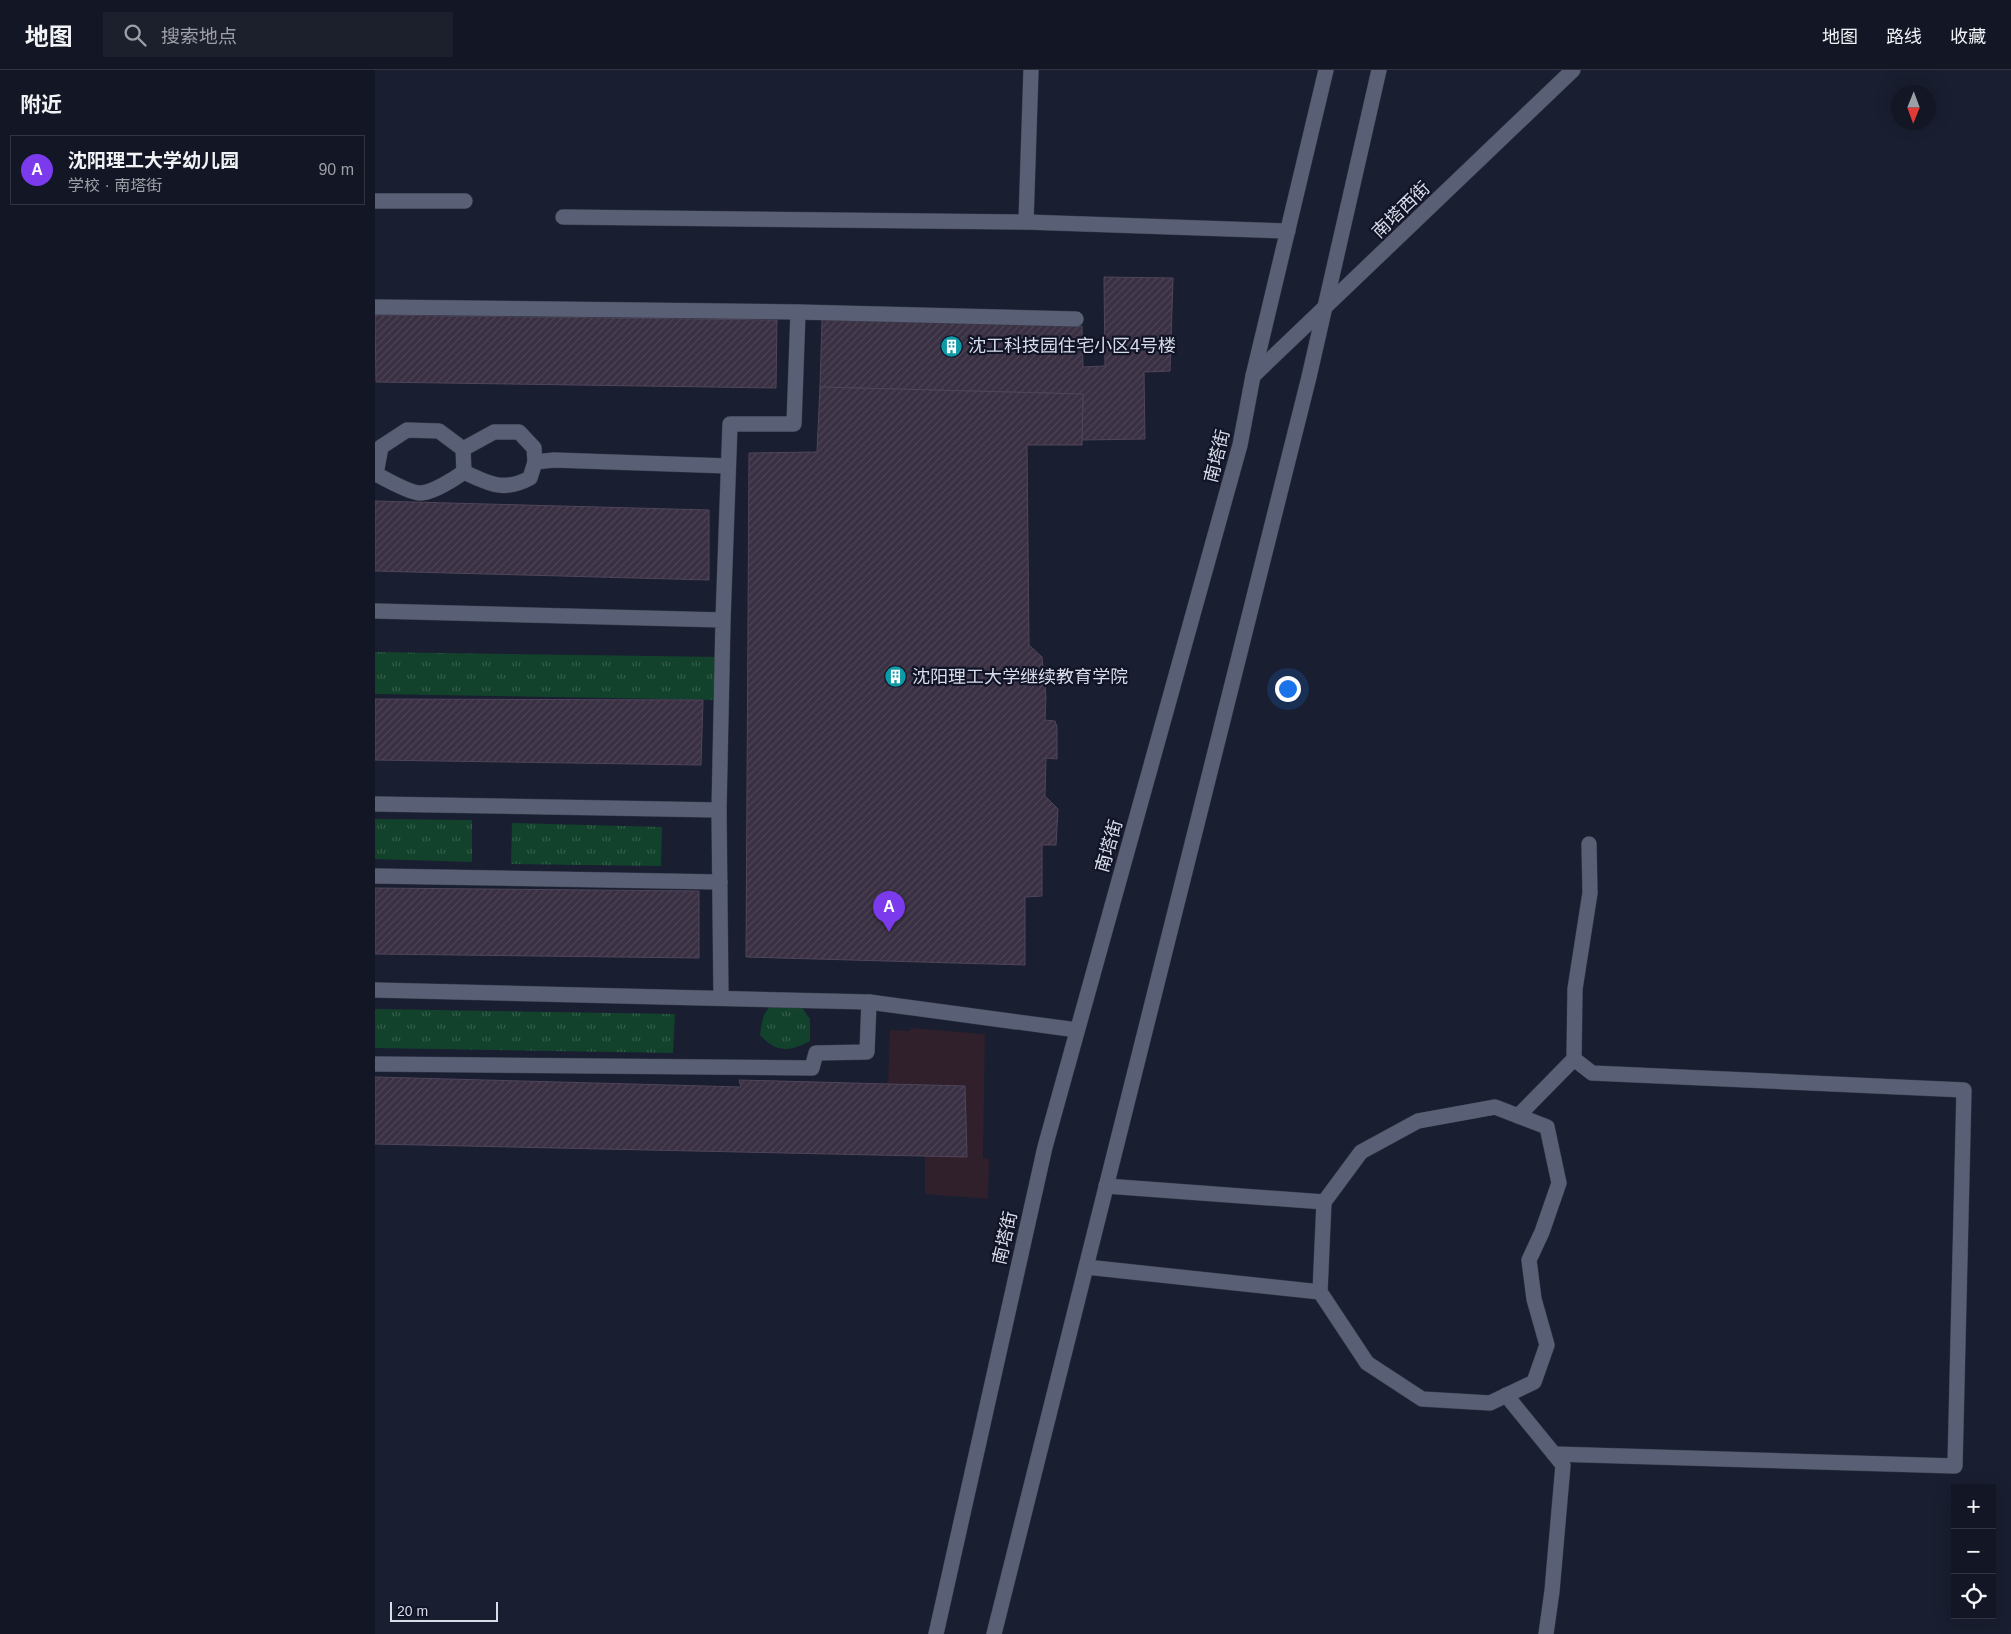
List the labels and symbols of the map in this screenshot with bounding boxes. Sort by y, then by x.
north arrow [1891,85,1936,130]
street label: 南塔西街 [1368,178,1434,242]
building icon: 沈工科技园住宅小区4号楼 [940,334,964,358]
place label: 沈工科技园住宅小区4号楼 [968,336,1176,356]
street label: 南塔街 [1201,427,1233,485]
building icon: 沈阳理工大学继续教育学院 [884,665,908,689]
place label: 沈阳理工大学继续教育学院 [912,667,1128,687]
your location [1275,676,1301,702]
street label: 南塔街 [1092,817,1126,875]
pin: A [873,891,905,932]
street label: 南塔街 [989,1209,1021,1267]
scale bar [390,1599,497,1622]

